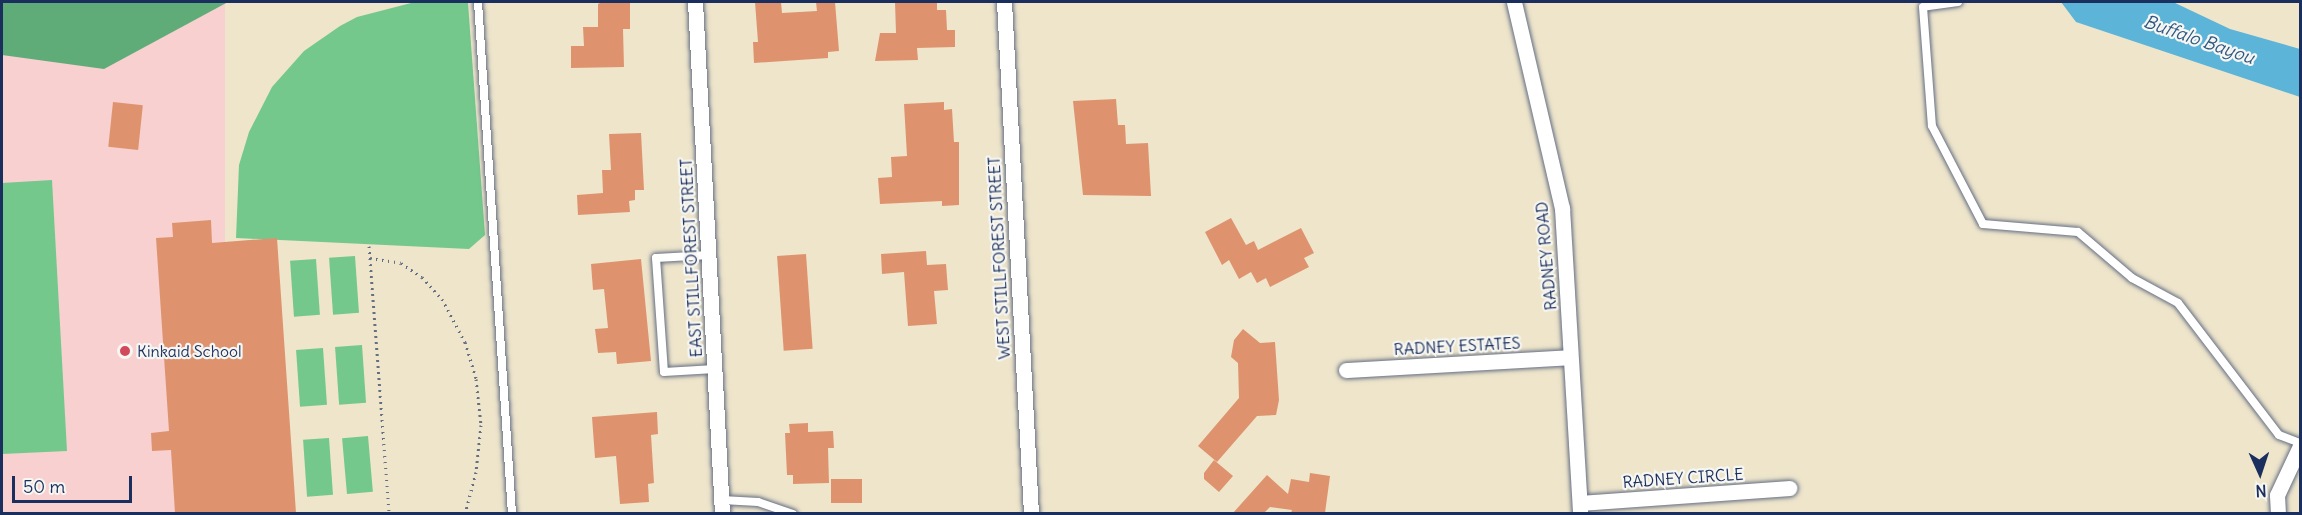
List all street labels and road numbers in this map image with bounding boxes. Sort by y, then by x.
street label: WEST STILLFOREST STREET [984,156,1014,360]
street label: EAST STILLFOREST STREET [676,158,706,358]
street label: RADNEY ROAD [1532,201,1560,311]
street label: RADNEY ESTATES [1393,333,1521,359]
street label: RADNEY CIRCLE [1622,464,1744,492]

